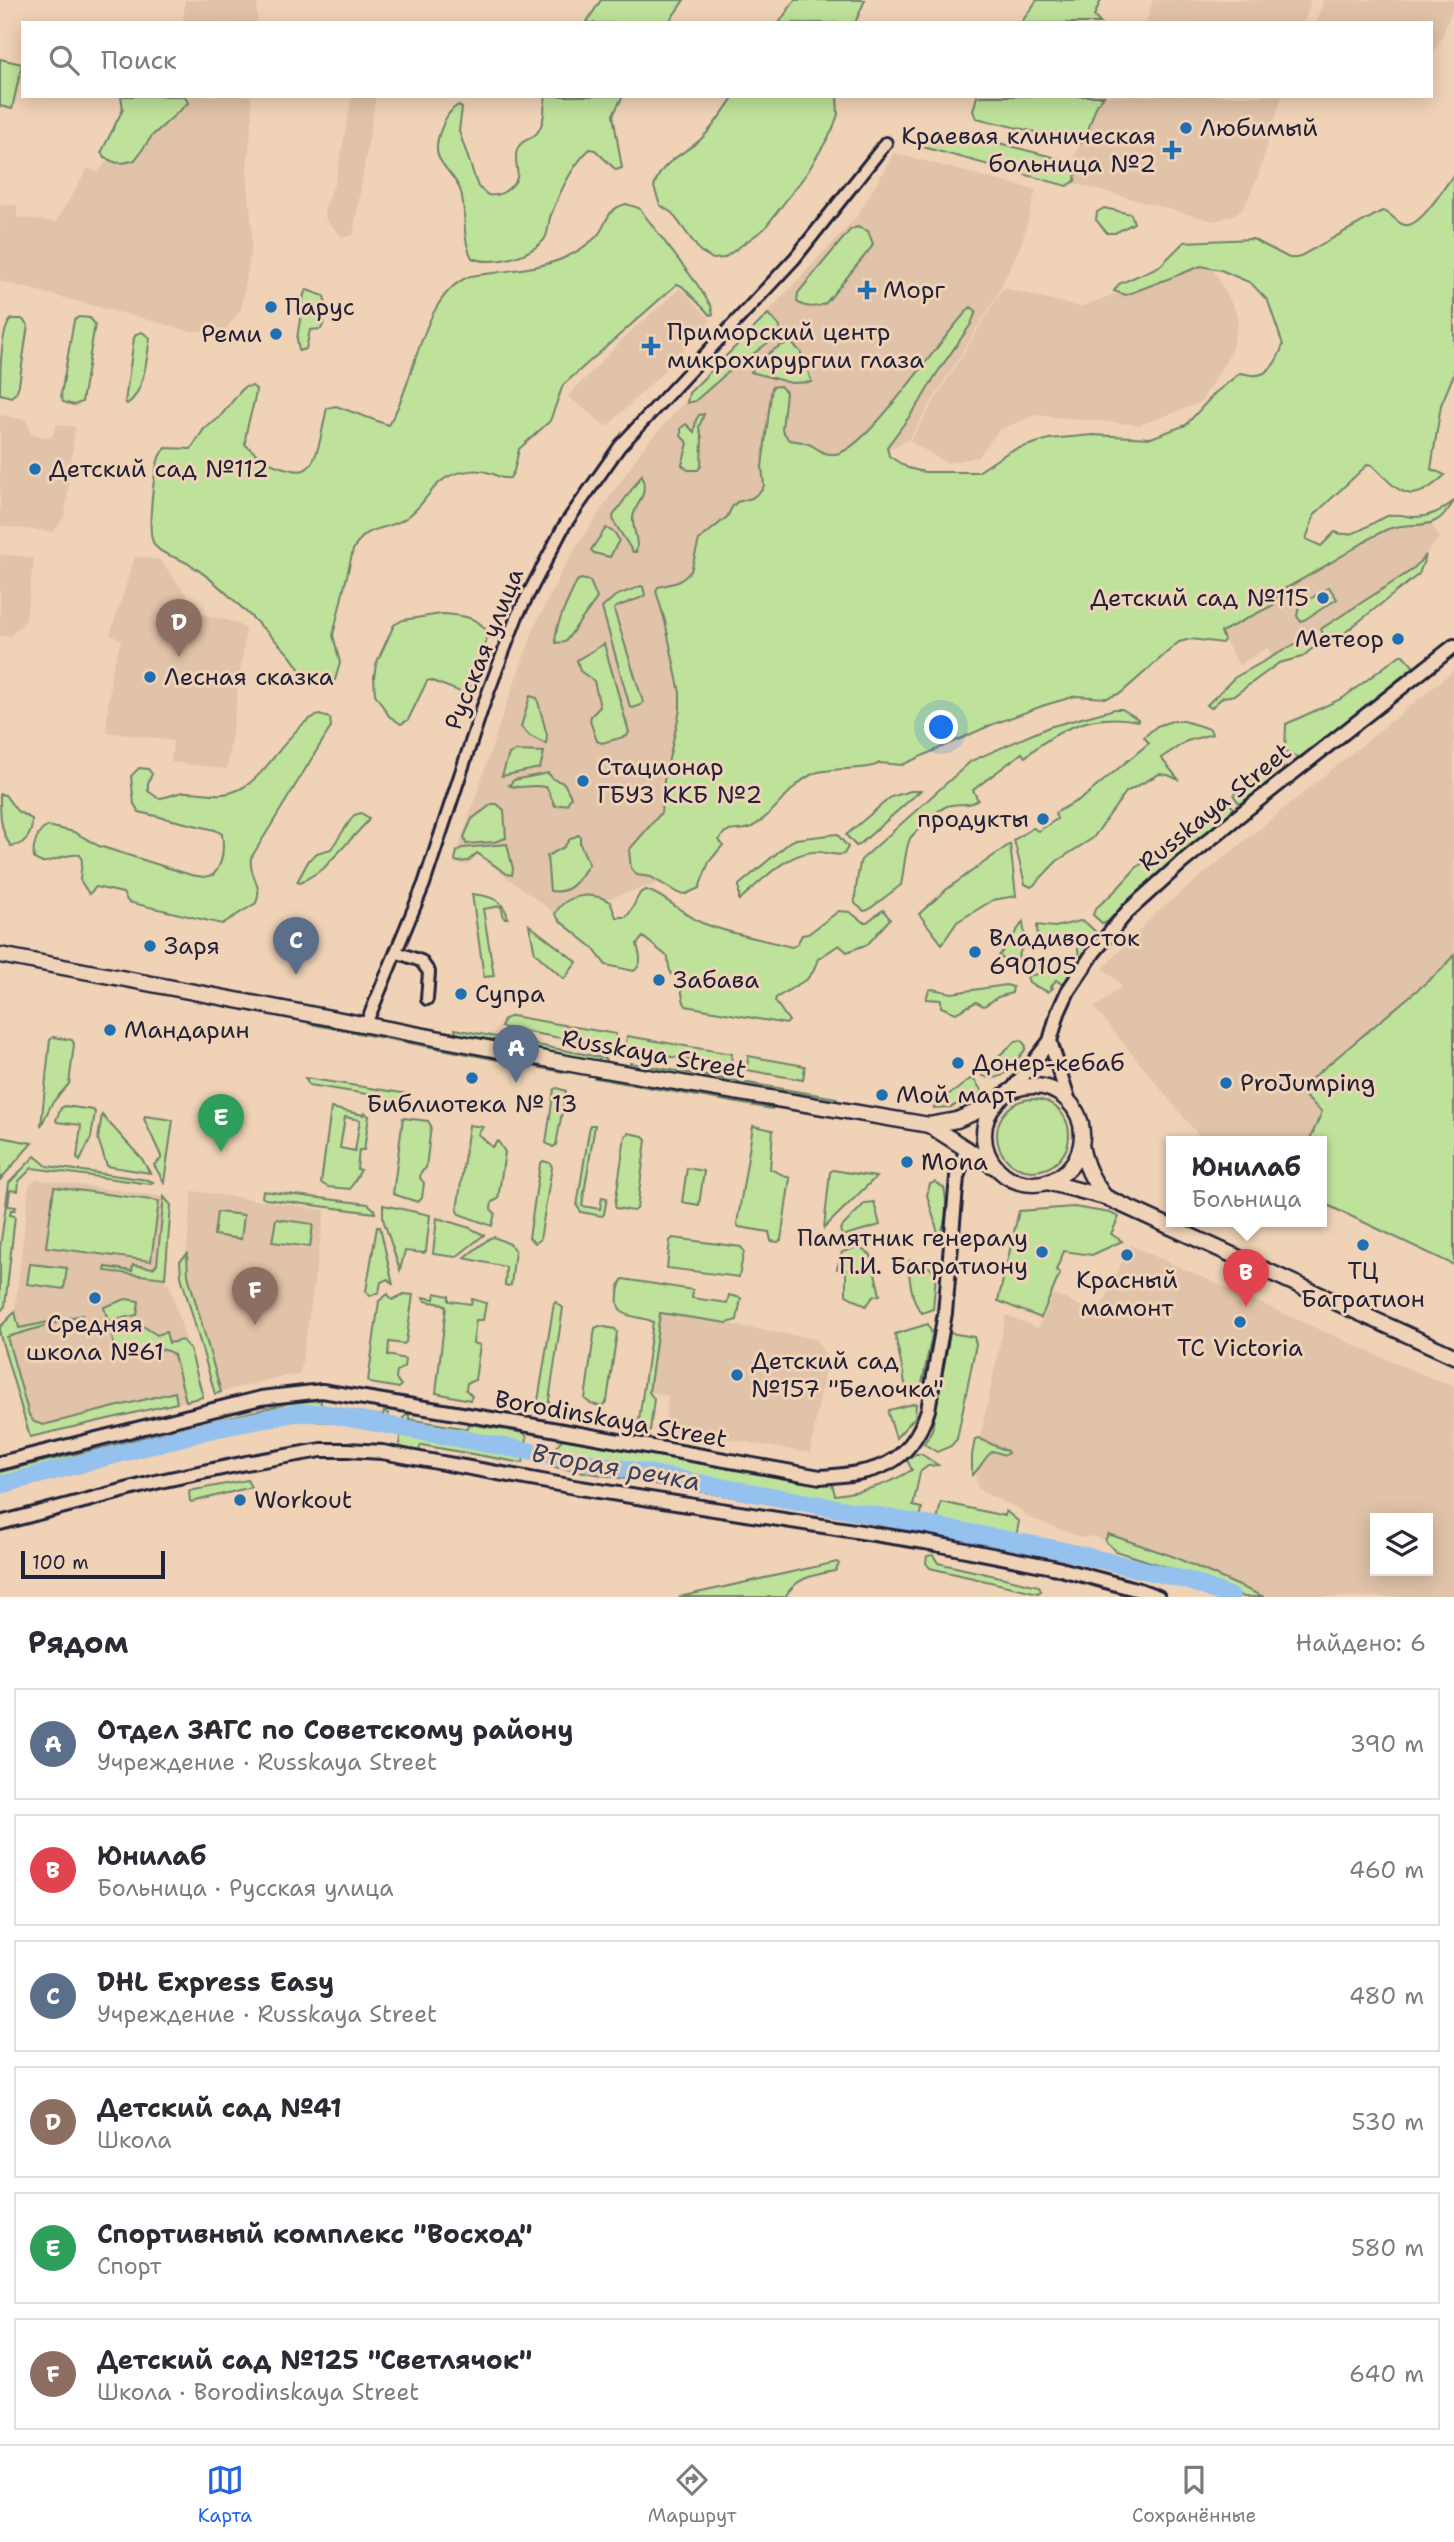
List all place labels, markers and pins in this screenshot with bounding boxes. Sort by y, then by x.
place label: Любимый [1200,112,1318,144]
place label: Краевая клиническая больница №2 [901,120,1156,180]
marker: Любимый [1178,120,1194,136]
marker: Краевая клиническая больница №2 [1162,140,1182,160]
place label: Морг [883,274,945,306]
marker: Морг [857,280,877,300]
place label: Парус [285,291,355,323]
marker: Парус [263,299,279,315]
place label: Приморский центр микрохирургии глаза [667,316,924,376]
place label: Реми [201,318,262,350]
marker: Реми [268,326,284,342]
marker: Приморский центр микрохирургии глаза [641,336,661,356]
place label: Детский сад №112 [49,453,269,485]
marker: Детский сад №112 [27,461,43,477]
place label: Детский сад №115 [1090,582,1309,614]
marker: Детский сад №115 [1315,590,1331,606]
pin: D [156,599,202,657]
place label: Метеор [1295,623,1384,655]
marker: Метеор [1390,631,1406,647]
place label: Лесная сказка [164,661,334,693]
marker: Лесная сказка [142,669,158,685]
place label: Стационар ГБУЗ ККБ №2 [597,751,762,811]
marker: Стационар ГБУЗ ККБ №2 [575,773,591,789]
place label: продукты [917,803,1029,835]
marker: продукты [1035,811,1051,827]
pin: C [273,917,319,975]
place label: Владивосток 690105 [989,922,1140,982]
place label: Заря [164,930,220,962]
marker: Заря [142,938,158,954]
marker: Владивосток 690105 [967,944,983,960]
place label: Забава [673,964,759,996]
marker: Забава [651,972,667,988]
place label: Супра [475,978,545,1010]
marker: Супра [453,986,469,1002]
place label: Мандарин [124,1014,250,1046]
marker: Мандарин [102,1022,118,1038]
pin: A [493,1025,539,1083]
place label: Донер-кебаб [972,1047,1125,1079]
marker: Донер-кебаб [950,1055,966,1071]
place label: ProJumping [1240,1067,1375,1099]
marker: Библиотека № 13 [464,1070,480,1086]
marker: ProJumping [1218,1075,1234,1091]
place label: Мой март [896,1079,1017,1111]
marker: Мой март [874,1087,890,1103]
place label: Библиотека № 13 [367,1088,578,1120]
pin: E [198,1094,244,1152]
place label: Mona [921,1146,988,1178]
marker: Mona [899,1154,915,1170]
place label: Памятник генералу П.И. Багратиону [797,1222,1028,1282]
marker: ТЦ Багратион [1355,1237,1371,1253]
marker: Памятник генералу П.И. Багратиону [1034,1244,1050,1260]
marker: Красный мамонт [1119,1247,1135,1263]
pin: B [1223,1249,1269,1307]
place label: ТЦ Багратион [1301,1255,1425,1315]
place label: Красный мамонт [1076,1264,1178,1324]
pin: F [232,1267,278,1325]
marker: Средняя школа №61 [87,1290,103,1306]
place label: Средняя школа №61 [26,1308,164,1368]
marker: TC Victoria [1232,1314,1248,1330]
place label: TC Victoria [1177,1332,1303,1364]
place label: Детский сад №157 "Белочка" [751,1345,944,1405]
marker: Детский сад №157 "Белочка" [729,1367,745,1383]
place label: Workout [254,1484,352,1516]
marker: Workout [232,1492,248,1508]

